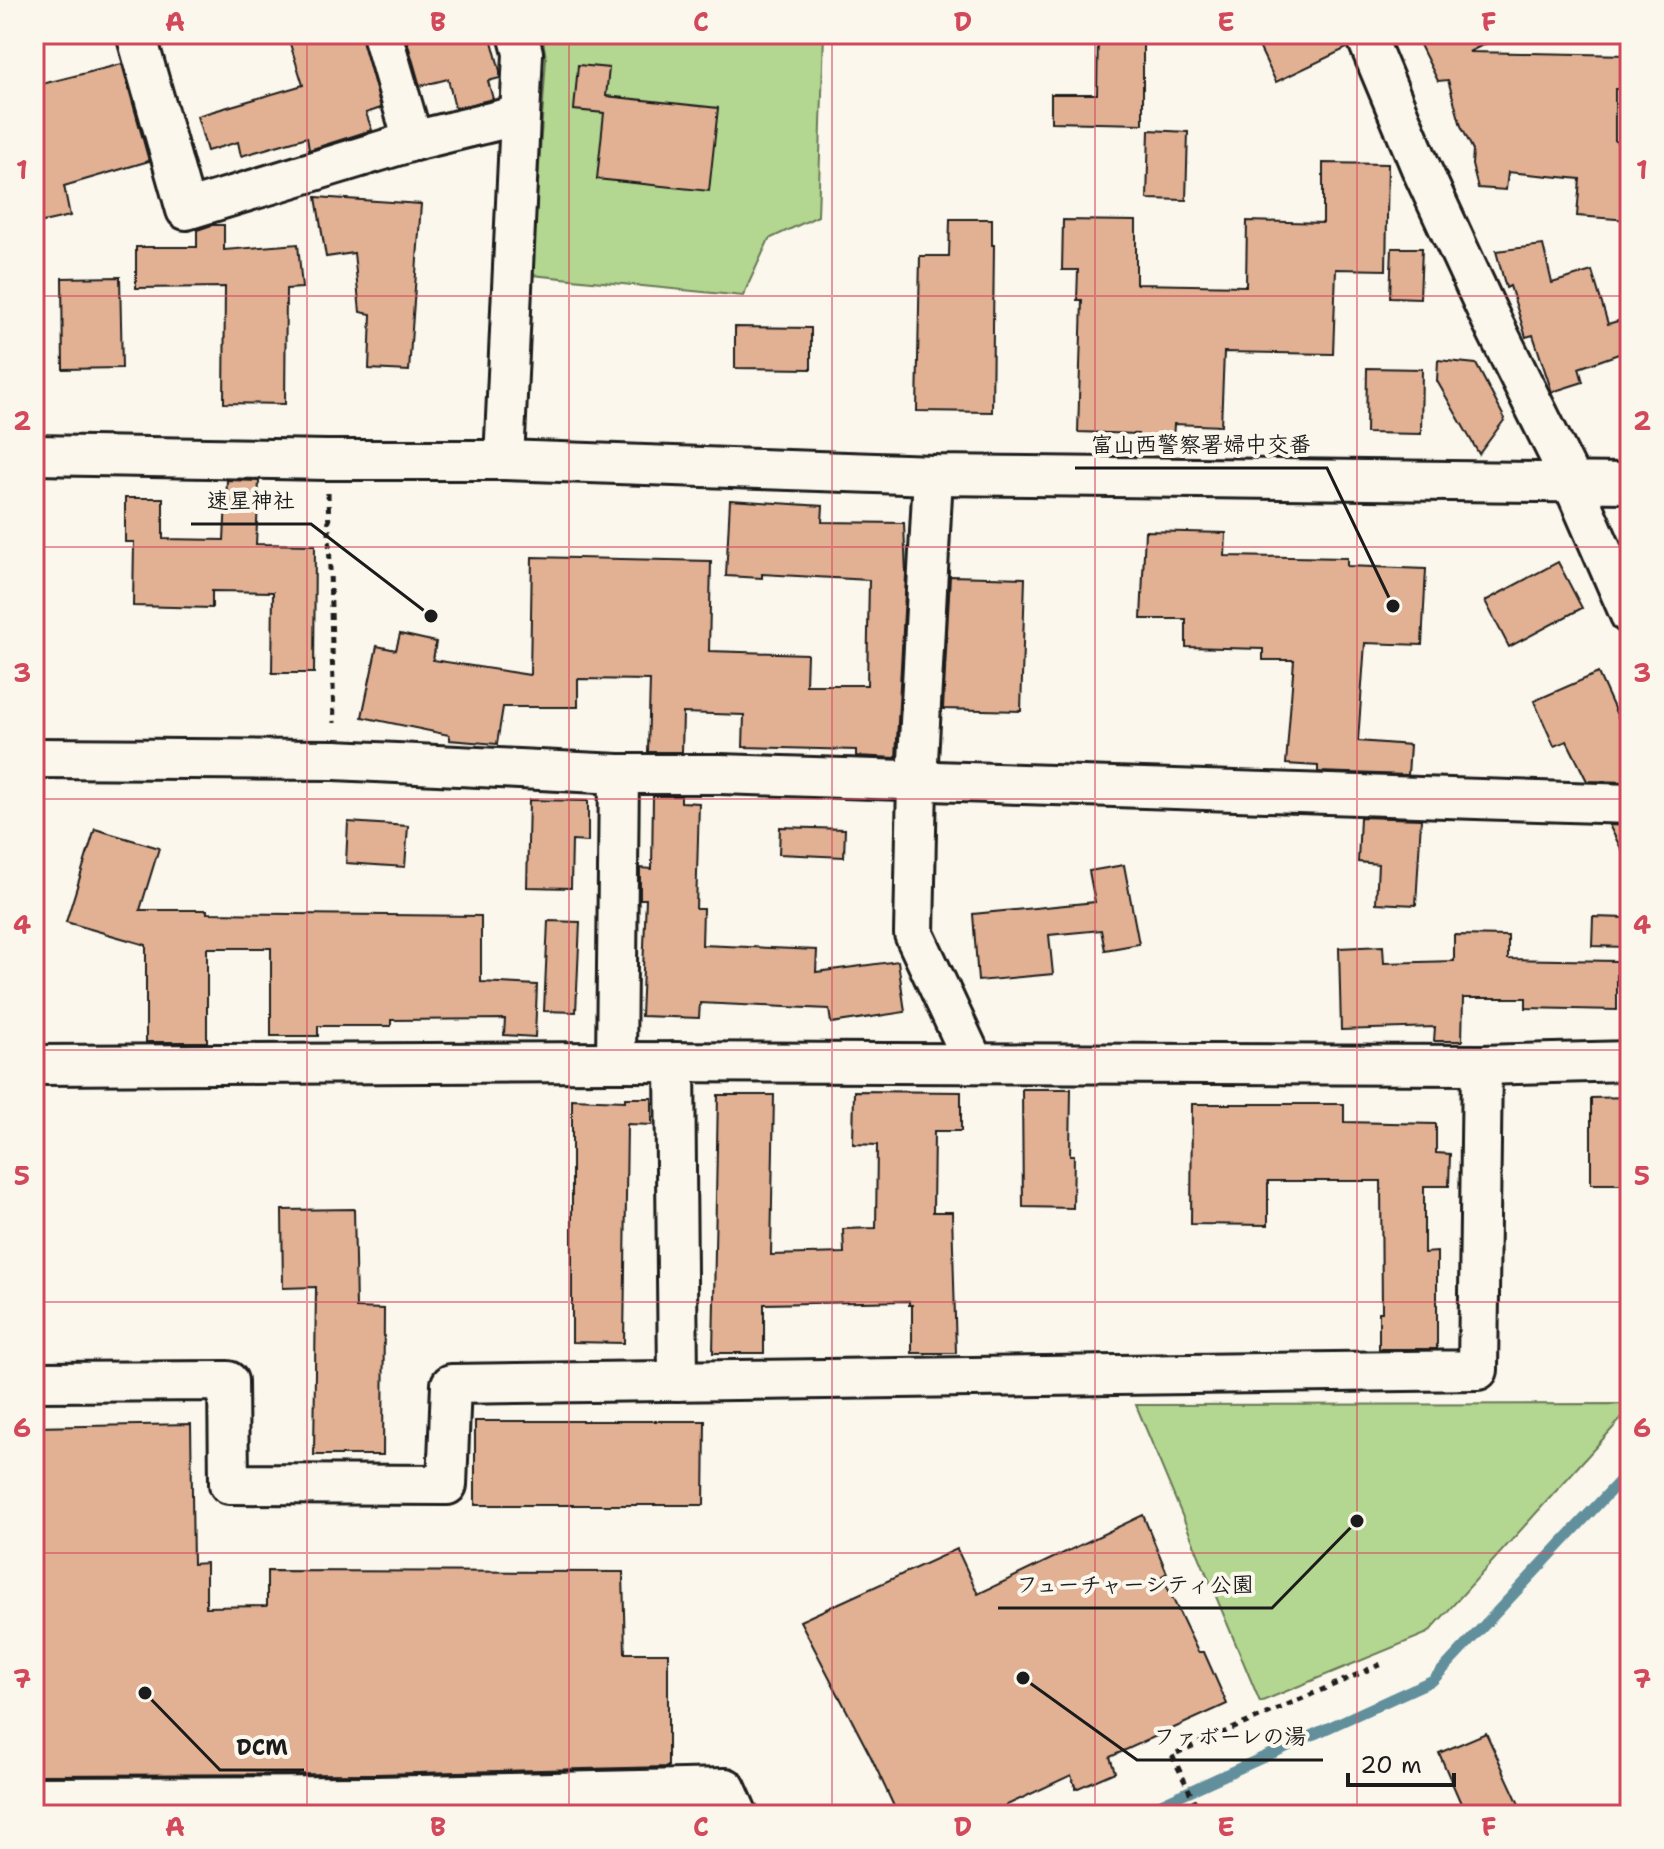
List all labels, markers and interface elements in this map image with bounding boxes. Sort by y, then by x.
text: A [165,4,185,39]
text: B [430,4,446,39]
text: C [693,4,709,39]
text: D [954,4,972,39]
text: E [1217,4,1235,39]
text: F [1481,4,1497,39]
text: 1 [16,152,28,187]
text: 1 [1636,152,1648,187]
text: 2 [13,403,31,438]
text: 2 [1633,403,1651,438]
callout: 富山西警察署婦中交番 [1075,422,1327,468]
text: 富山西警察署婦中交番 [1091,430,1311,459]
callout: 速星神社 [191,478,311,524]
text: 速星神社 [207,486,295,515]
text: 3 [13,655,31,690]
text: 3 [1633,655,1651,690]
text: 4 [13,907,31,942]
text: 4 [1633,907,1651,942]
text: 5 [14,1158,30,1193]
text: 5 [1634,1158,1650,1193]
text: 6 [13,1410,31,1445]
text: 6 [1633,1410,1651,1445]
callout: フューチャーシティ公園 [998,1562,1272,1608]
text: フューチャーシティ公園 [1016,1570,1254,1599]
text: 7 [13,1661,31,1696]
text: 7 [1633,1661,1651,1696]
callout: ファボーレの湯 [1137,1714,1323,1760]
text: ファボーレの湯 [1153,1722,1307,1751]
callout: DCM [220,1724,304,1770]
text: DCM [236,1733,288,1762]
scale bar [1348,1737,1454,1787]
text: 20 m [1360,1749,1422,1781]
text: A [165,1809,185,1844]
text: B [430,1809,446,1844]
text: C [693,1809,709,1844]
text: D [954,1809,972,1844]
text: E [1217,1809,1235,1844]
text: F [1481,1809,1497,1844]

